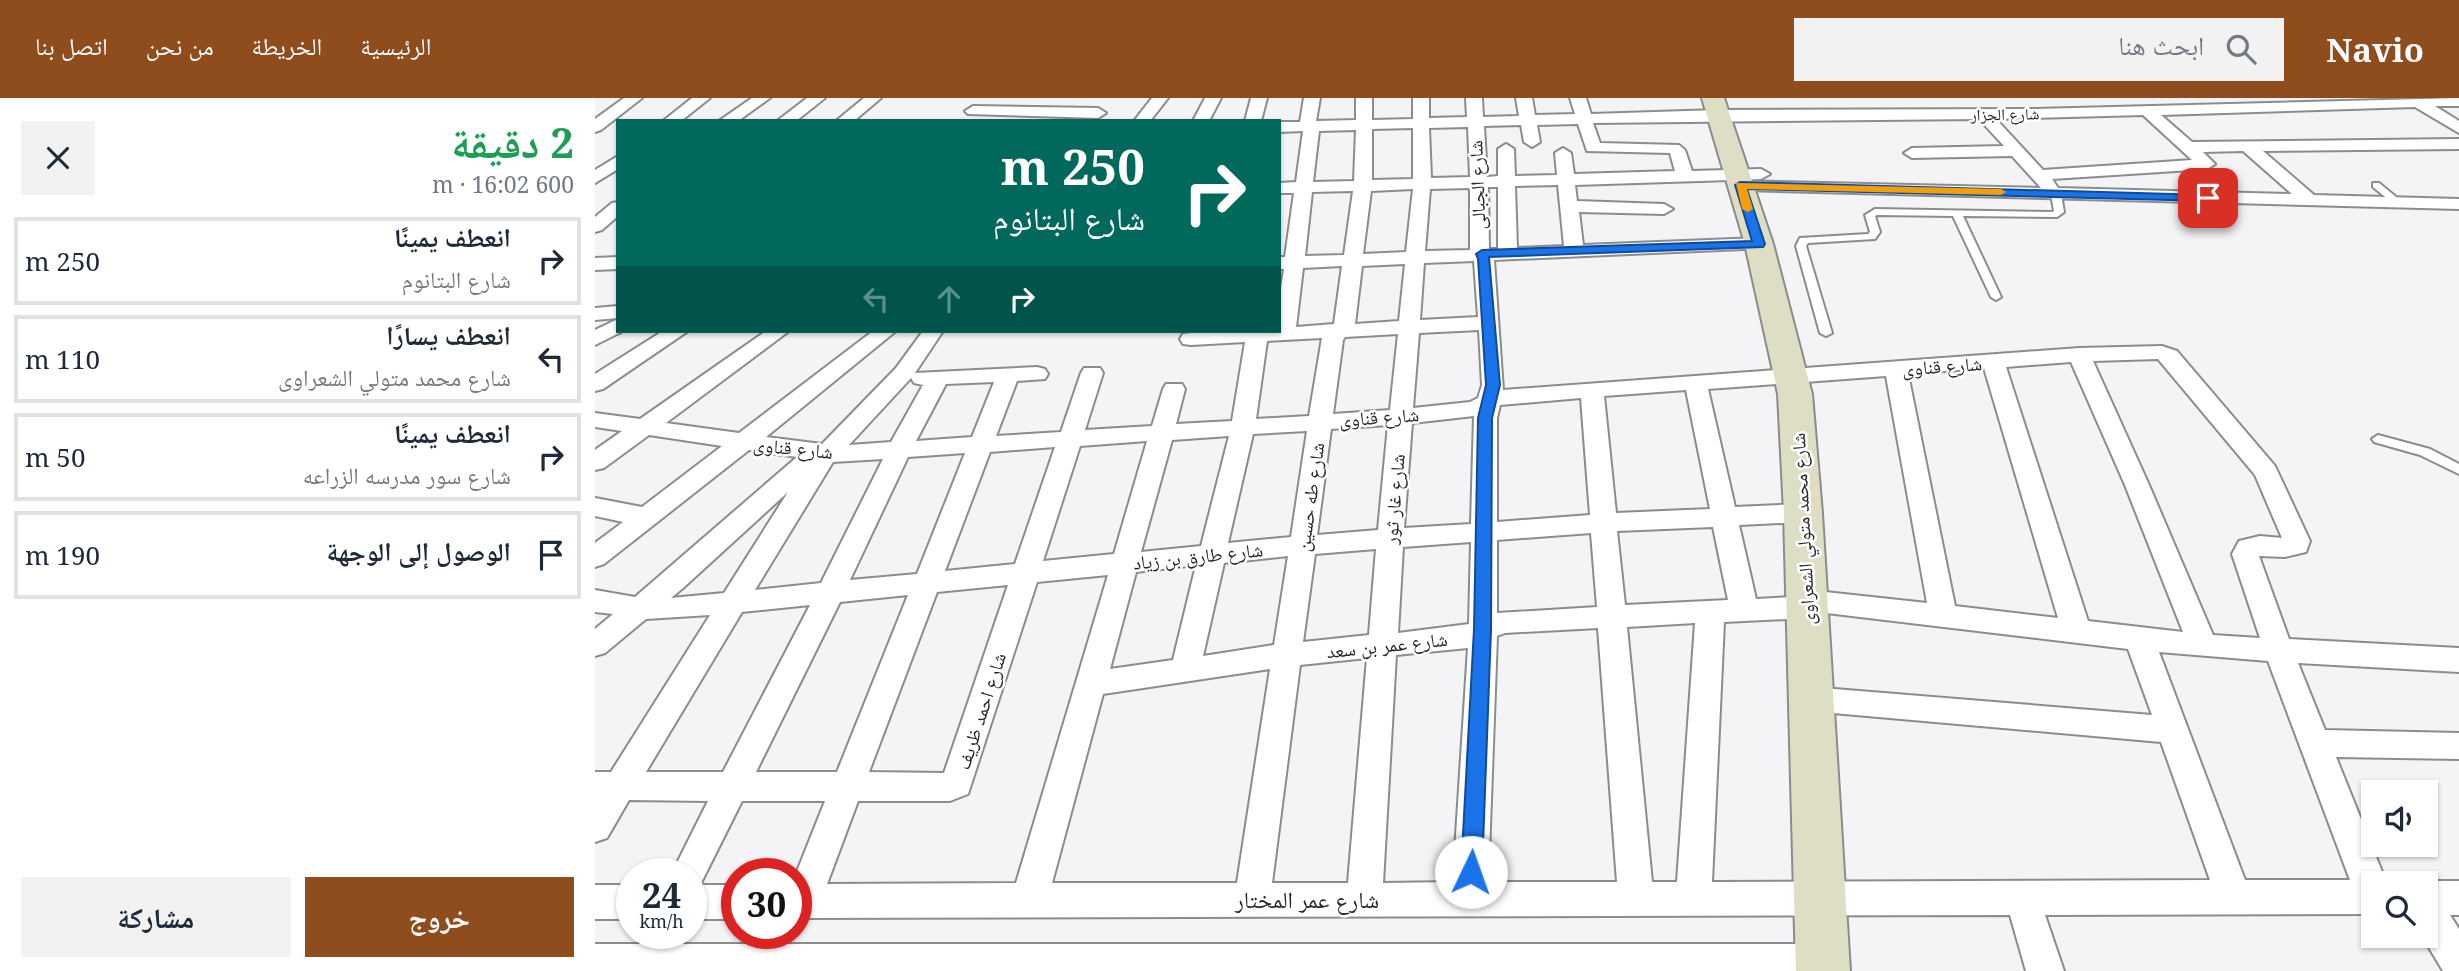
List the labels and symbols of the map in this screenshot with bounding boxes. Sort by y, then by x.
street label: شارع الجزار [1969,102,2040,126]
street label: شارع الجبالى [1462,140,1492,230]
pin [2178,168,2238,228]
street label: شارع قناوى [1901,350,1983,382]
street label: شارع قناوى [1338,401,1420,433]
street label: شارع قناوى [752,431,834,465]
street label: شارع محمد متولي الشعراوى [1785,432,1824,626]
street label: شارع طه حسين [1289,441,1331,553]
street label: شارع غار ثور [1377,453,1411,546]
street label: شارع طارق بن زياد [1132,536,1264,576]
street label: شارع عمر بن سعد [1325,626,1449,664]
street label: شارع احمد ظريف [950,649,1012,773]
position arrow [1434,835,1508,909]
speed limit sign: 30 [721,858,812,949]
street label: شارع عمر المختار [1234,883,1379,915]

